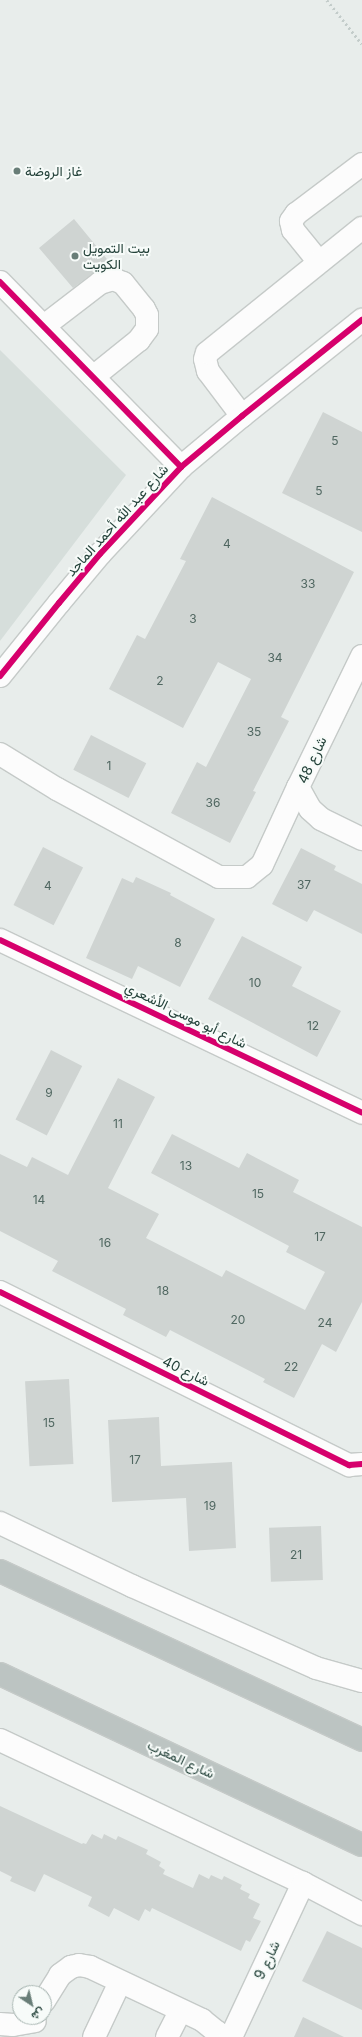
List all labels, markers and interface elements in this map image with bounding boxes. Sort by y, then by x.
place label: غاز الروضة [25,163,82,179]
marker: غاز الروضة [12,166,22,176]
place label: بيت التمويل الكويت [83,240,150,272]
marker: بيت التمويل الكويت [70,251,80,261]
house number: 5 [331,434,339,448]
street label: شارع عبد الله أحمد الماجد [62,460,172,580]
house number: 5 [315,484,323,498]
house number: 4 [223,537,231,551]
house number: 33 [301,577,315,591]
house number: 3 [189,612,197,626]
house number: 34 [267,651,283,665]
house number: 2 [156,674,164,688]
house number: 35 [247,725,261,739]
street label: شارع 48 [294,734,330,786]
house number: 1 [107,759,111,773]
house number: 36 [206,796,220,810]
house number: 37 [297,878,311,892]
house number: 4 [44,879,52,893]
house number: 8 [174,936,182,950]
house number: 10 [249,976,261,990]
street label: شارع أبو موسى الأشعري [123,978,249,1052]
house number: 12 [307,1019,319,1033]
house number: 9 [45,1086,53,1100]
house number: 11 [113,1117,123,1131]
house number: 13 [180,1159,192,1173]
house number: 15 [252,1187,264,1201]
house number: 14 [33,1193,45,1207]
house number: 17 [314,1230,326,1244]
house number: 16 [99,1236,111,1250]
house number: 18 [157,1284,169,1298]
house number: 20 [231,1313,245,1327]
house number: 24 [318,1316,332,1330]
street label: شارع 40 [160,1352,212,1390]
house number: 22 [284,1360,298,1374]
house number: 15 [43,1416,55,1430]
house number: 17 [129,1453,141,1467]
house number: 19 [204,1499,216,1513]
house number: 21 [290,1548,302,1562]
street label: شارع المغرب [145,1736,217,1782]
street label: شارع 9 [251,1938,283,1982]
north arrow [12,1985,52,2025]
text: ش [29,2004,48,2024]

